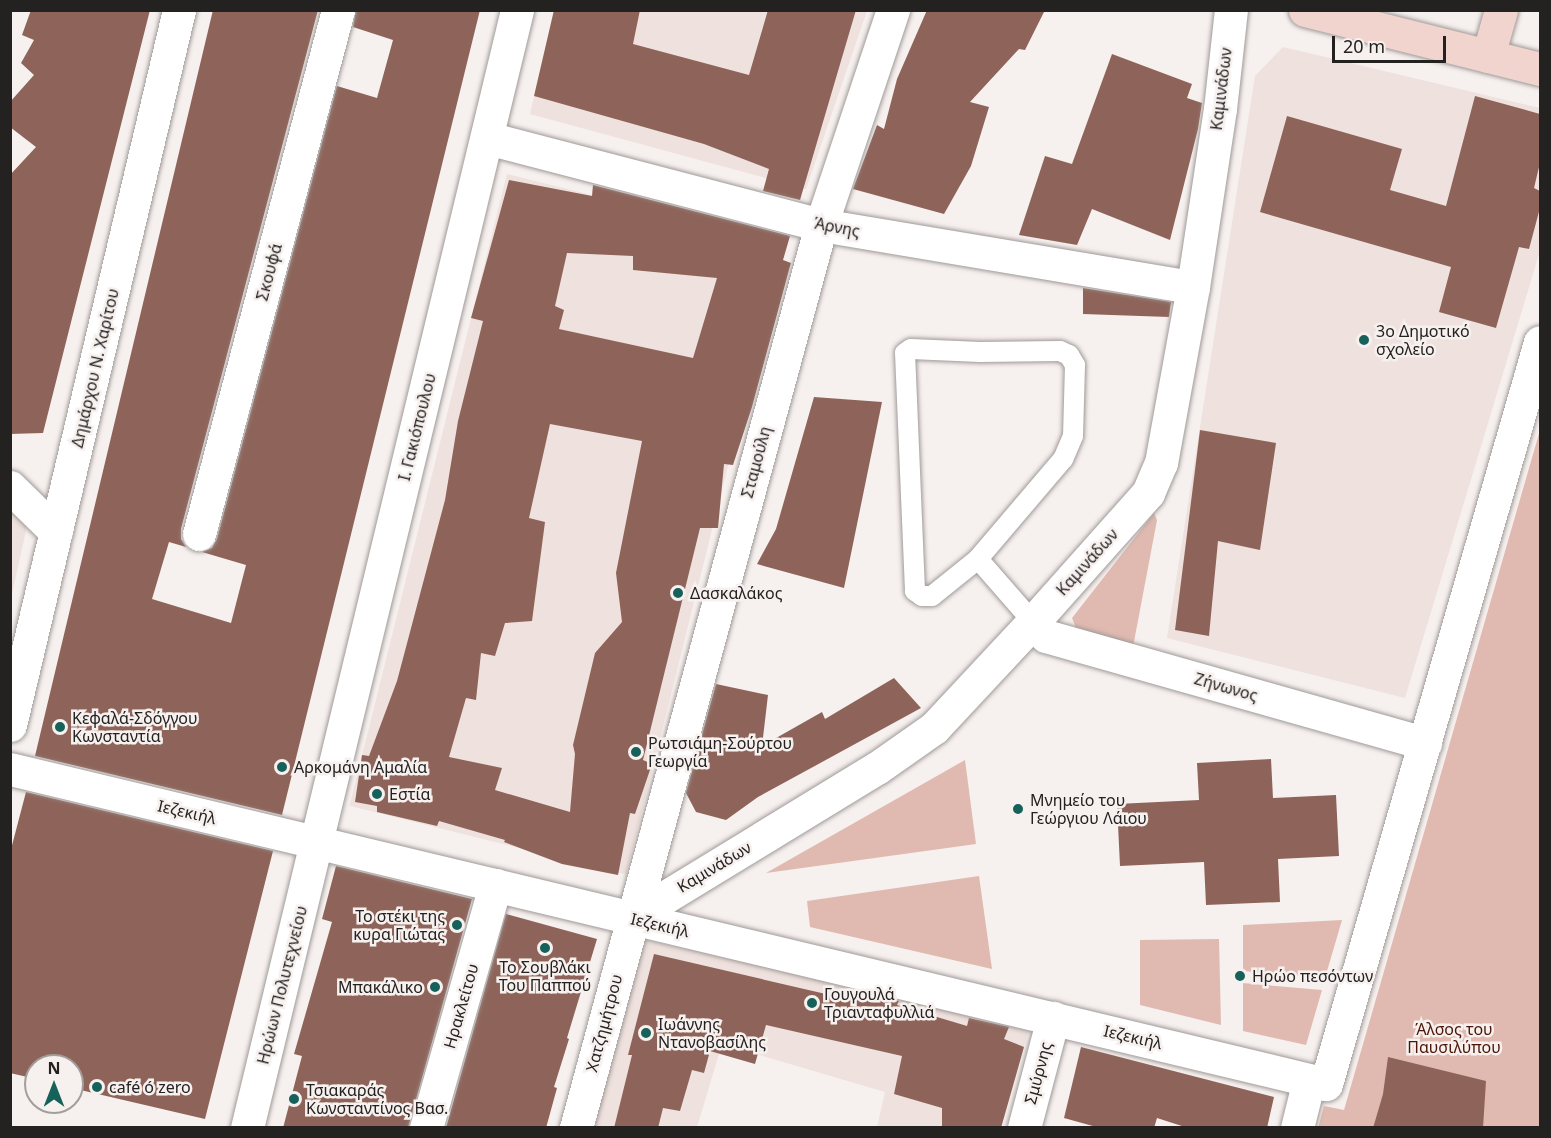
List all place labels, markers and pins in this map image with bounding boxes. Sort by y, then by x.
place label: 3ο Δημοτικό σχολείο [1376,321,1470,359]
marker: 3ο Δημοτικό σχολείο [1357,333,1371,347]
place label: Δασκαλάκος [690,583,782,603]
marker: Δασκαλάκος [671,586,685,600]
place label: Κεφαλά-Σδόγγου Κωνσταντία [72,708,198,746]
marker: Κεφαλά-Σδόγγου Κωνσταντία [53,720,67,734]
place label: Ρωτσιάμη-Σούρτου Γεωργία [648,733,792,771]
marker: Ρωτσιάμη-Σούρτου Γεωργία [629,745,643,759]
place label: Αρκομάνη Αμαλία [294,757,427,777]
marker: Αρκομάνη Αμαλία [275,760,289,774]
place label: Εστία [389,784,431,804]
marker: Εστία [370,787,384,801]
place label: Μνημείο του Γεώργιου Λάιου [1030,790,1147,828]
marker: Μνημείο του Γεώργιου Λάιου [1011,802,1025,816]
place label: Το στέκι της κυρα Γιώτας [353,906,445,944]
marker: Το στέκι της κυρα Γιώτας [450,918,464,932]
marker: Το Σουβλάκι Του Παππού [538,941,552,955]
place label: Το Σουβλάκι Του Παππού [499,957,591,995]
place label: Ηρώο πεσόντων [1252,966,1373,986]
marker: Ηρώο πεσόντων [1233,969,1247,983]
place label: Μπακάλικο [338,977,423,997]
marker: Μπακάλικο [428,980,442,994]
place label: Γουγουλά Τριανταφυλλιά [824,984,934,1022]
marker: Γουγουλά Τριανταφυλλιά [805,996,819,1010]
place label: Ιωάννης Ντανοβασίλης [658,1014,766,1052]
marker: Ιωάννης Ντανοβασίλης [639,1026,653,1040]
place label: café ó zero [109,1077,191,1097]
marker: café ó zero [90,1080,104,1094]
place label: Τσιακαράς Κωνσταντίνος Βασ. [306,1080,448,1118]
marker: Τσιακαράς Κωνσταντίνος Βασ. [287,1092,301,1106]

